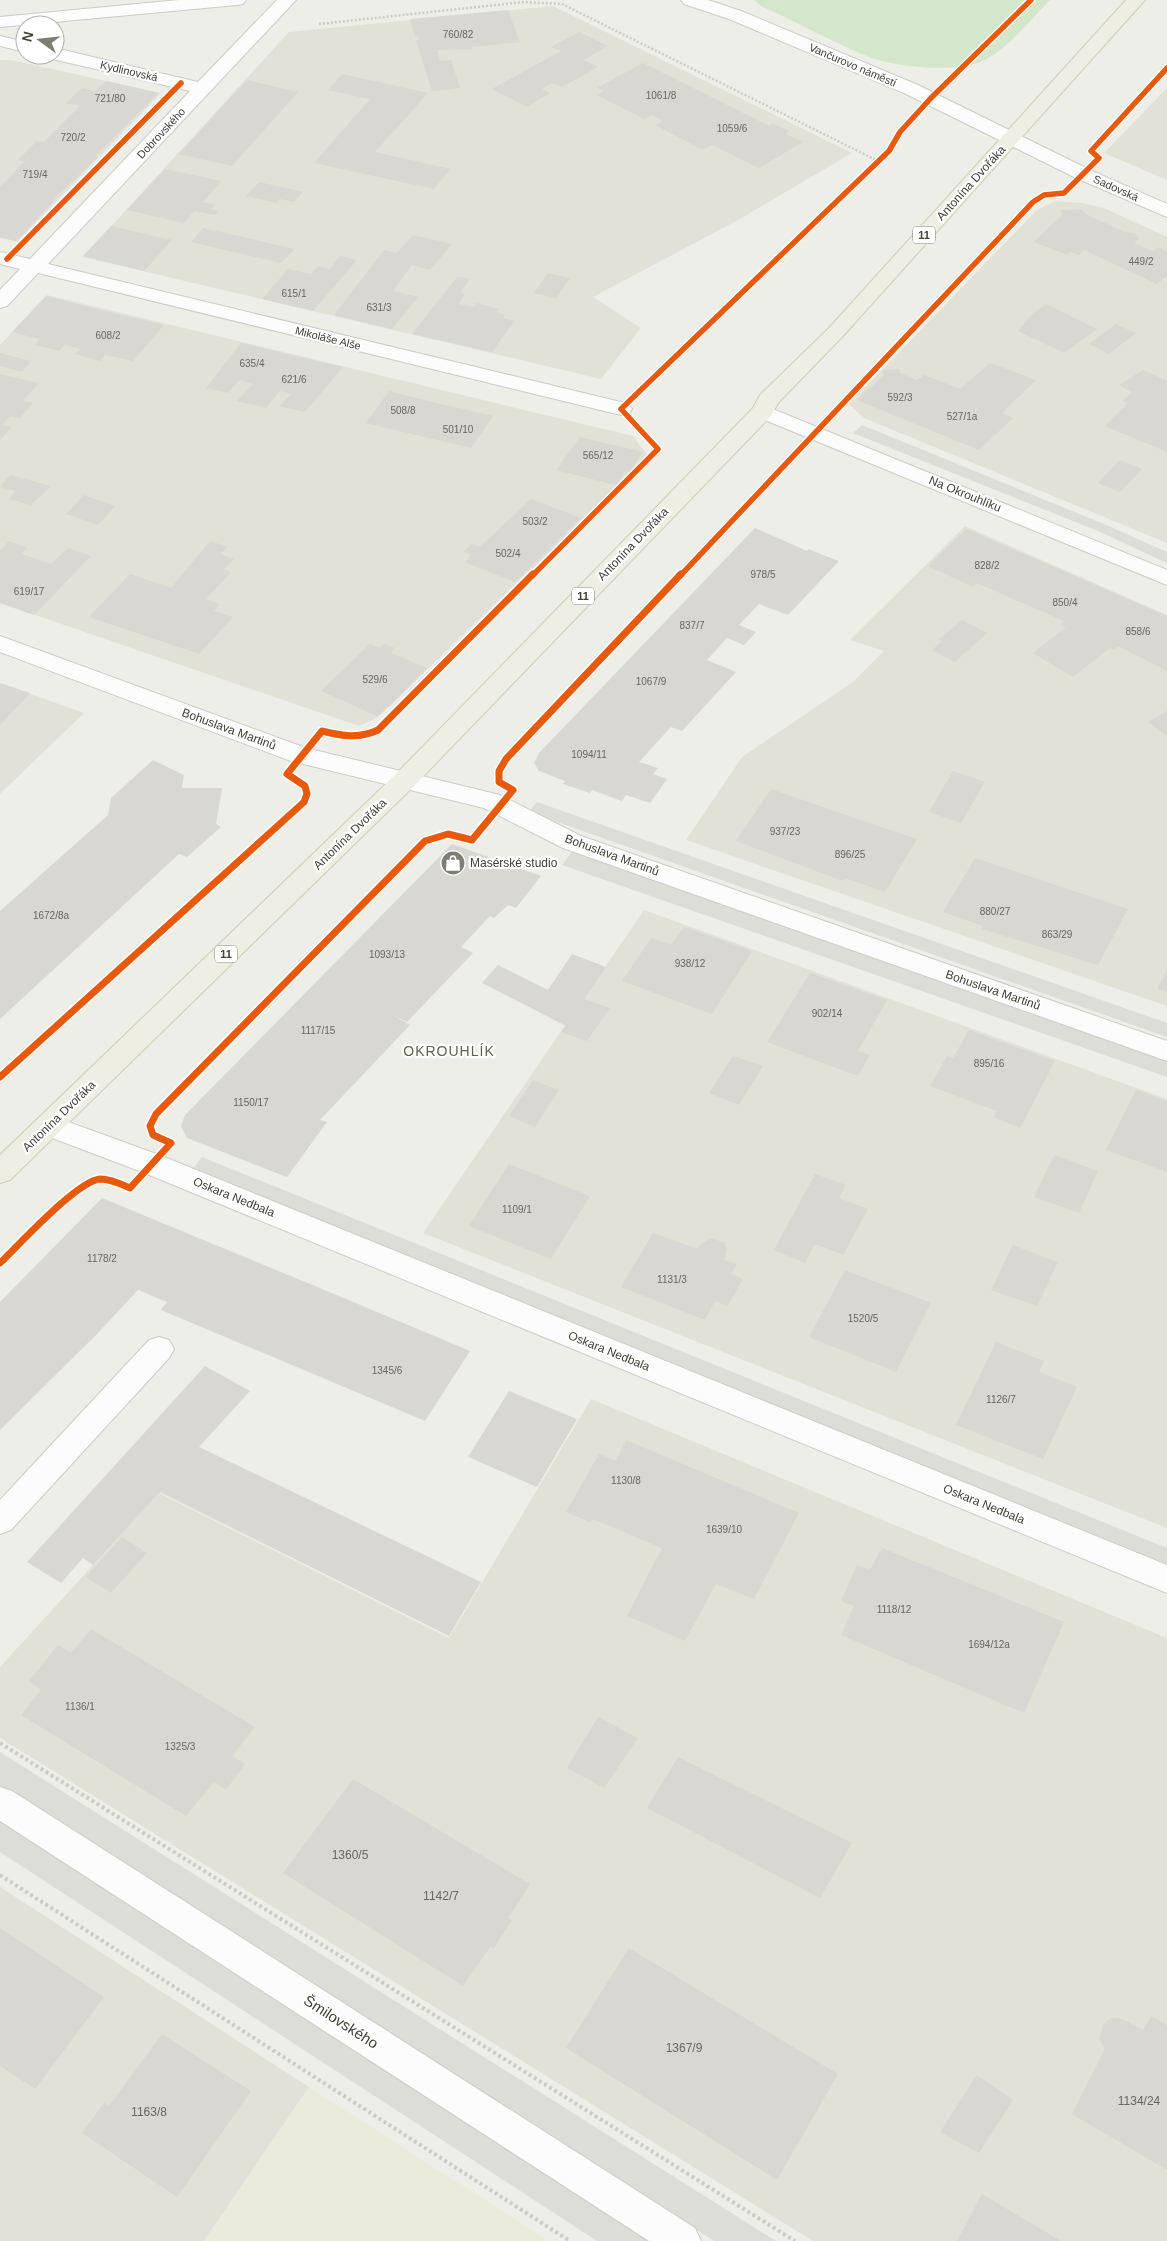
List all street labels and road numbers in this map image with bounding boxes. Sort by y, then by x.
street label: Vančurovo náměstí [807,41,899,89]
street label: Kydlinovská [99,59,160,84]
street label: Dobrovského [135,105,187,161]
street label: Antonína Dvořáka [934,142,1009,223]
street label: Sadovská [1091,173,1141,204]
road number: 11 [913,226,935,244]
street label: Mikoláše Alše [294,324,362,352]
street label: Na Okrouhlíku [927,473,1003,515]
street label: Antonína Dvořáka [595,504,672,583]
road number: 11 [572,588,594,604]
street label: Bohuslava Martinů [180,705,278,753]
street label: Antonína Dvořáka [311,795,390,872]
street label: Bohuslava Martinů [563,831,661,879]
road number: 11 [215,946,237,962]
street label: Bohuslava Martinů [944,967,1042,1013]
street label: Antonína Dvořáka [20,1077,99,1154]
street label: Oskara Nedbala [191,1174,277,1220]
street label: Oskara Nedbala [566,1328,652,1374]
street label: Oskara Nedbala [941,1481,1027,1527]
street label: Šmilovského [301,1991,382,2052]

